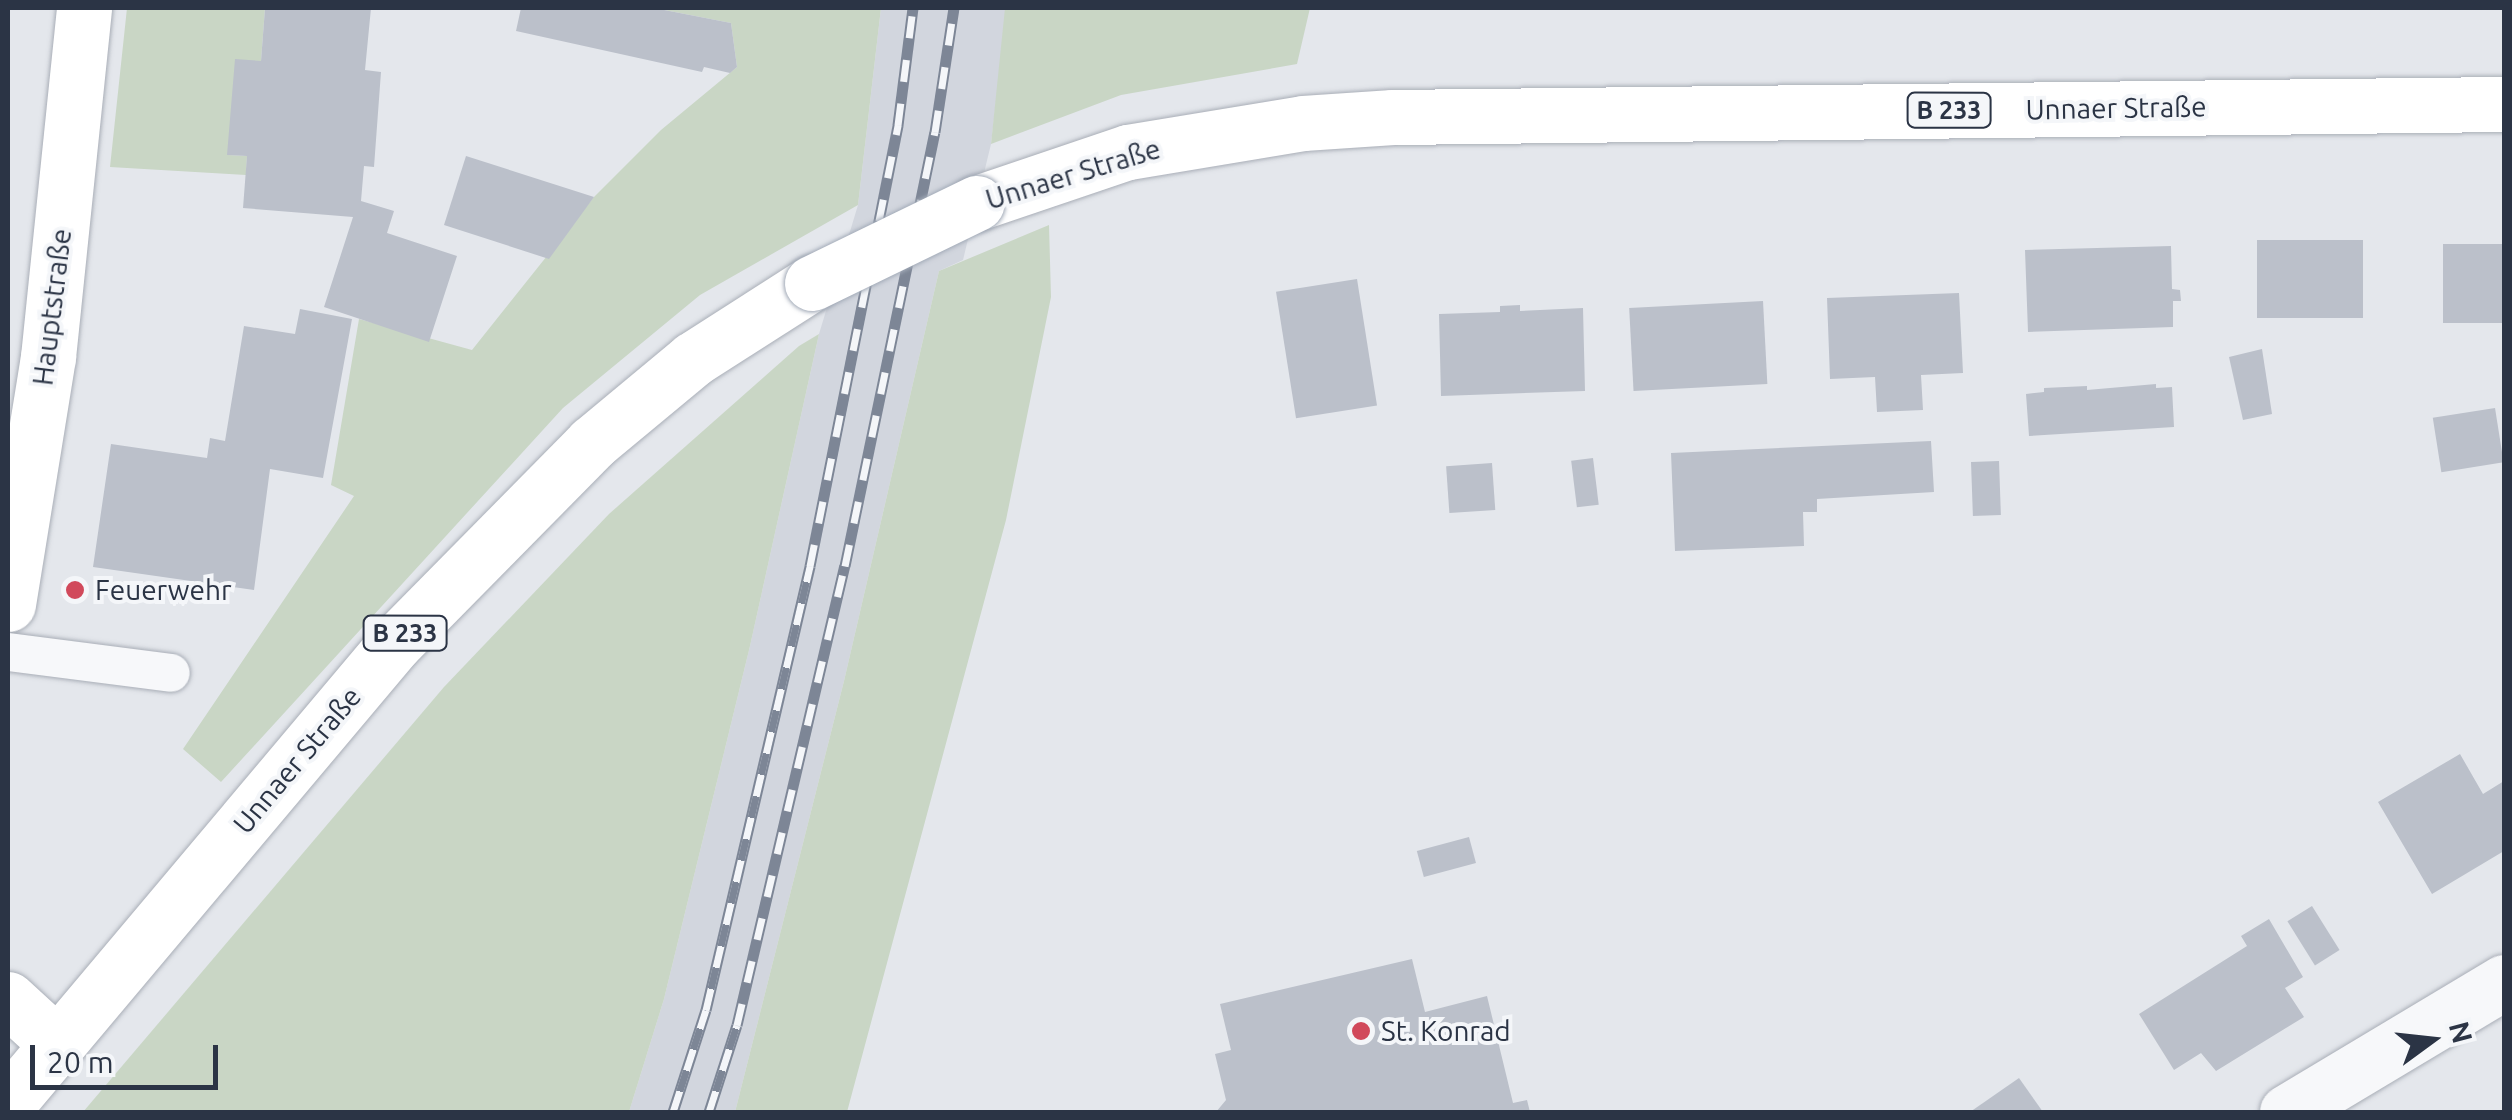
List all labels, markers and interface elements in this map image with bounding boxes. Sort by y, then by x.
road number: B 233 [1906,90,1992,130]
street label: Unnaer Straße [2025,90,2207,126]
street label: Unnaer Straße [982,131,1164,217]
street label: Hauptstraße [26,227,78,387]
place label: Feuerwehr [95,573,232,607]
marker: Feuerwehr [64,579,86,601]
road number: B 233 [362,613,448,653]
street label: Unnaer Straße [226,680,368,840]
north arrow [2382,990,2482,1090]
place label: St. Konrad [1381,1014,1511,1048]
text: N [2444,1018,2479,1046]
marker: St. Konrad [1350,1020,1372,1042]
scale bar [35,1025,222,1087]
text: 20 m [47,1045,114,1079]

